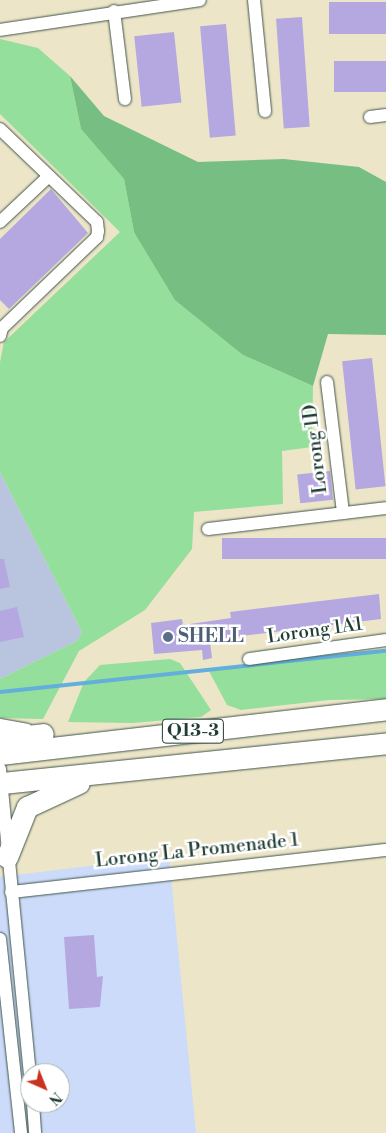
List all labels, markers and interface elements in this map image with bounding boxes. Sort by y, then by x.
street label: Lorong 1D [299,403,333,495]
street label: Lorong 1A1 [266,613,364,649]
place label: SHELL [178,626,244,648]
marker: SHELL [162,631,174,643]
road number: Q13-3 [162,716,224,746]
street label: Lorong La Promenade 1 [94,829,300,873]
north arrow [20,1063,70,1113]
text: N [44,1088,65,1108]

